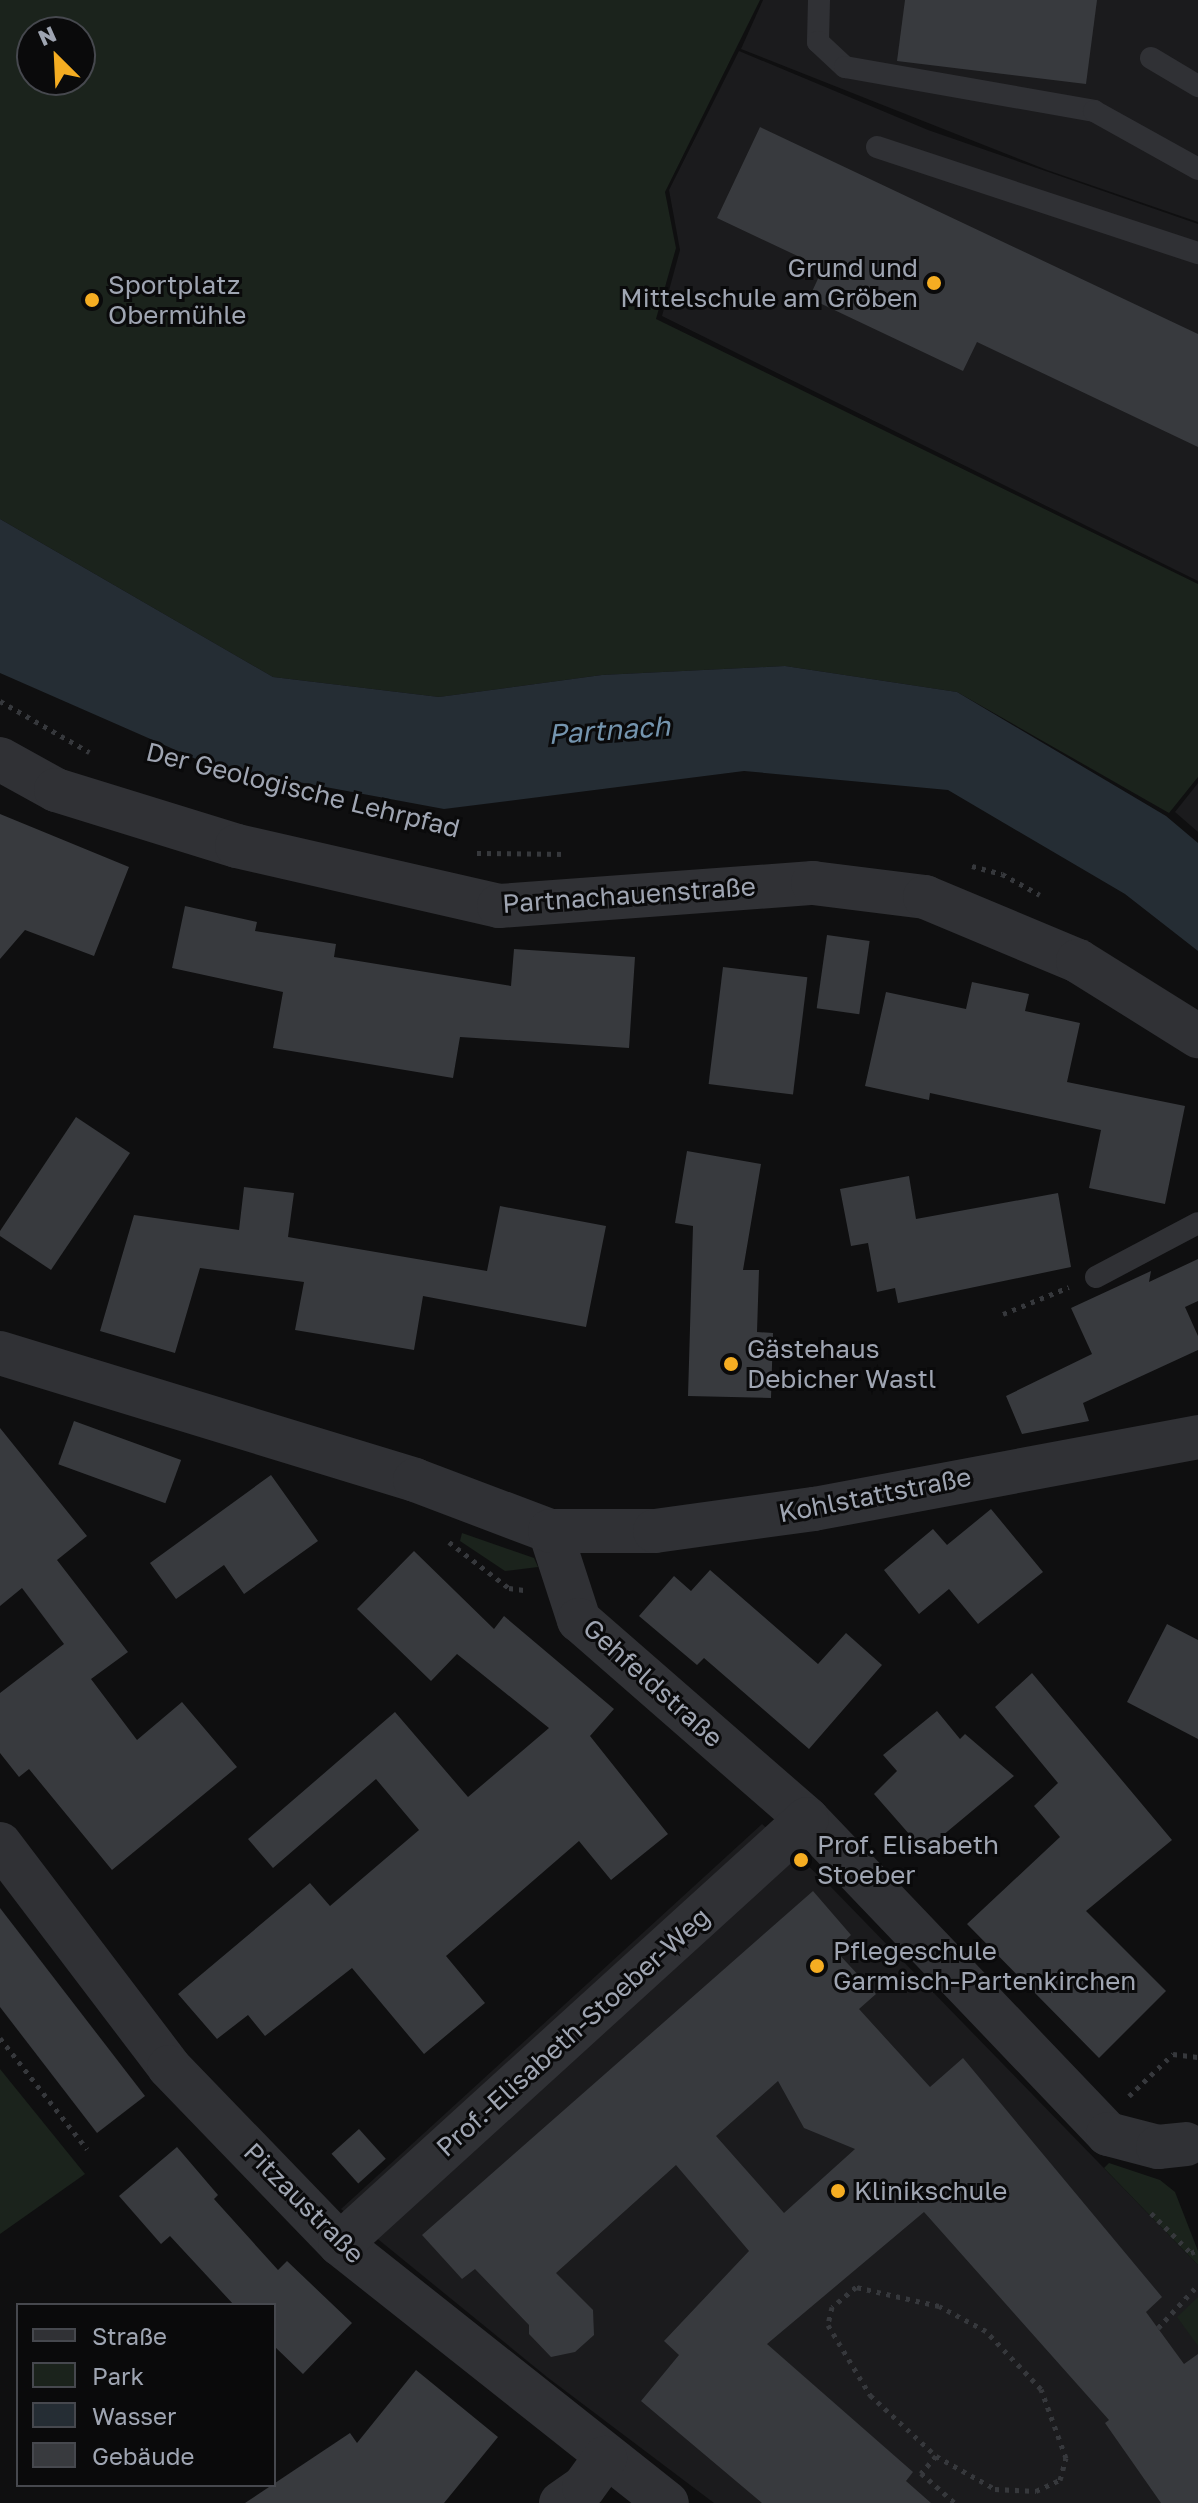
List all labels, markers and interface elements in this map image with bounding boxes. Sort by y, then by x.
north arrow [16,16,96,96]
text: N [34,20,60,51]
place label: Grund und Mittelschule am Gröben [620,252,918,314]
place label: Sportplatz Obermühle [108,269,246,330]
marker: Grund und Mittelschule am Gröben [925,274,943,292]
marker: Sportplatz Obermühle [83,291,101,309]
water label: Partnach [547,709,671,751]
street label: Der Geologische Lehrpfad [143,736,463,844]
street label: Partnachauenstraße [501,871,757,919]
place label: Gästehaus Debicher Wastl [747,1333,936,1394]
marker: Gästehaus Debicher Wastl [722,1355,740,1373]
street label: Kohlstattstraße [776,1461,974,1529]
street label: Gehfeldstraße [577,1612,729,1754]
place label: Prof. Elisabeth Stoeber [817,1829,999,1890]
marker: Prof. Elisabeth Stoeber [792,1851,810,1869]
street label: Prof.-Elisabeth-Stoeber-Weg [430,1901,716,2163]
place label: Pflegeschule Garmisch-Partenkirchen [833,1935,1136,1996]
marker: Pflegeschule Garmisch-Partenkirchen [808,1957,826,1975]
street label: Pitzaustraße [237,2136,371,2270]
place label: Klinikschule [854,2175,1007,2207]
marker: Klinikschule [829,2182,847,2200]
legend [16,2303,276,2487]
text: Straße [92,2321,167,2350]
text: Park [92,2361,144,2390]
text: Wasser [92,2401,176,2430]
text: Gebäude [92,2441,194,2470]

